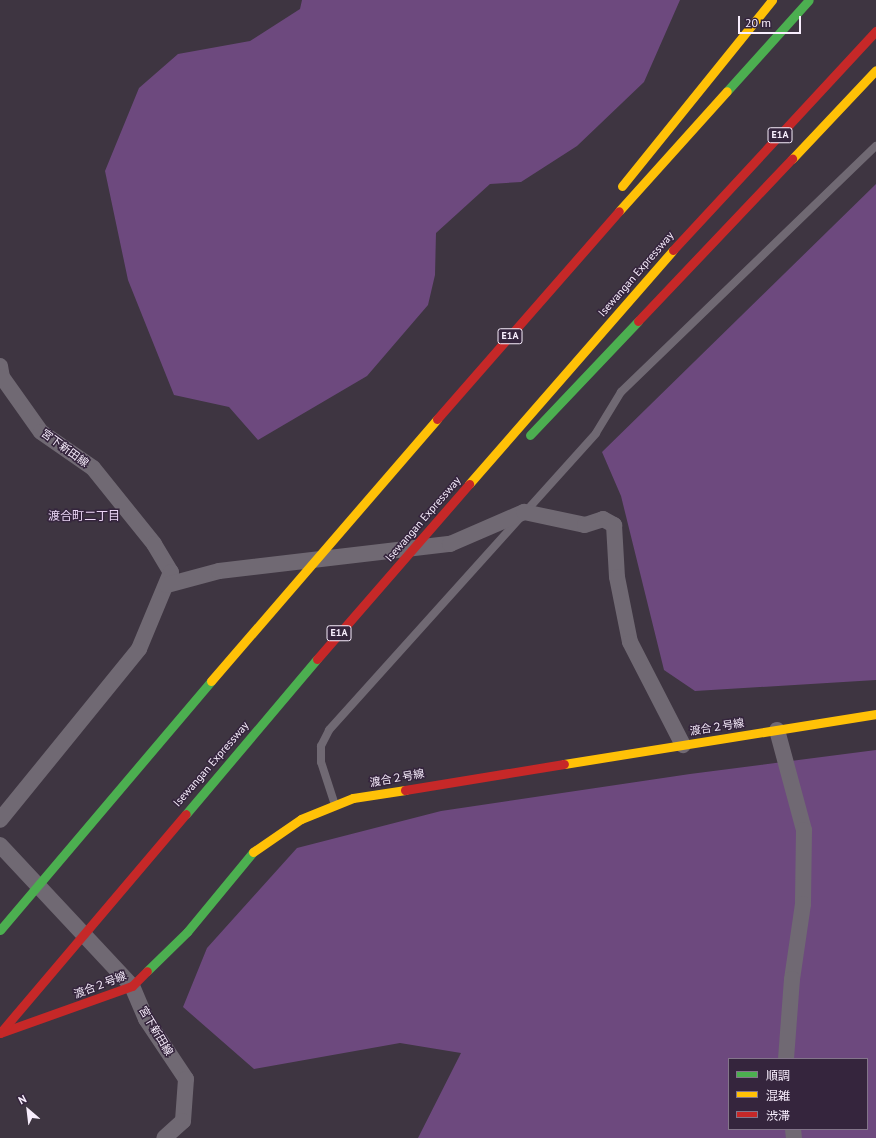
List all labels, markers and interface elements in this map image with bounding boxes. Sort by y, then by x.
scale bar [740,8,803,34]
text: 20 m [745,15,771,30]
road number: E1A [767,127,793,143]
street label: Isewangan Expressway [596,229,676,319]
road number: E1A [497,328,523,344]
street label: 宮下新田線 [39,426,91,470]
street label: Isewangan Expressway [383,474,463,564]
district label: 渡合町二丁目 [48,509,120,523]
road number: E1A [326,625,352,641]
street label: 渡合２号線 [689,716,745,738]
street label: Isewangan Expressway [171,719,251,809]
street label: 渡合２号線 [369,767,425,789]
street label: 渡合２号線 [72,969,128,1001]
street label: 宮下新田線 [136,1004,176,1058]
legend [728,1058,868,1130]
text: 順調 [766,1068,790,1083]
text: 混雑 [766,1088,790,1103]
north arrow [8,1090,48,1130]
text: N [16,1092,29,1107]
text: 渋滞 [766,1108,790,1123]

